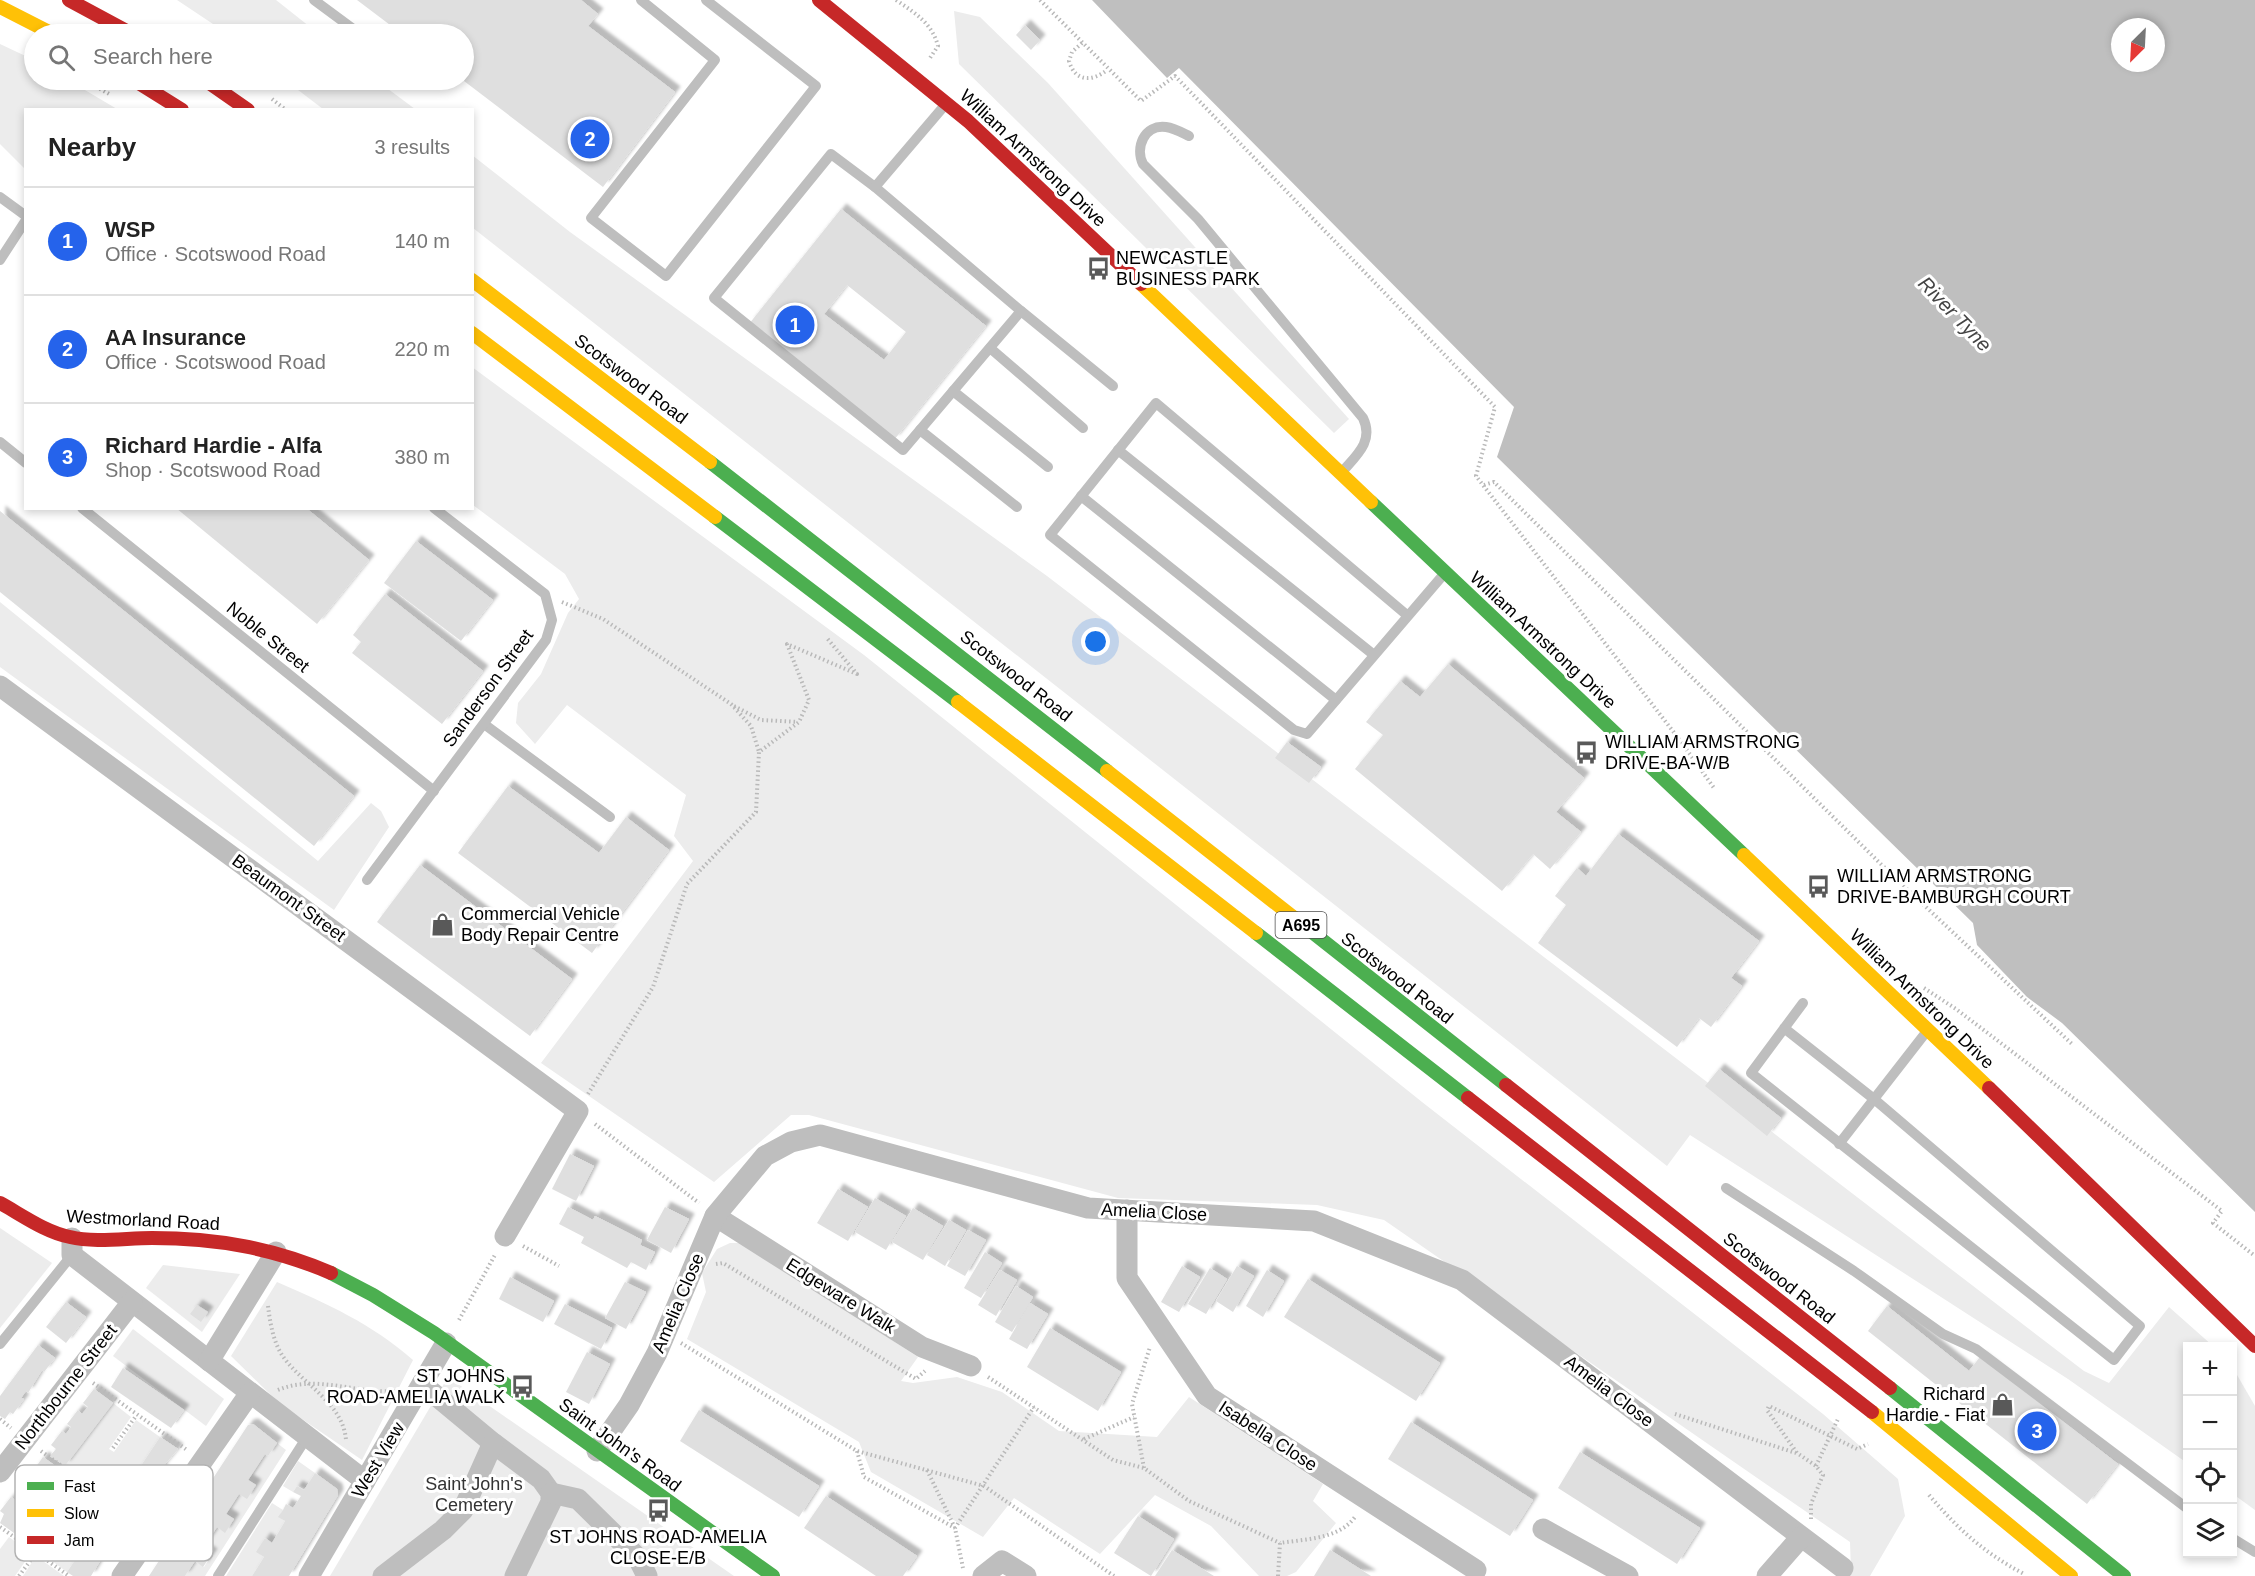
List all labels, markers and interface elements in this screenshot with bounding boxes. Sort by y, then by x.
north arrow [2111,18,2165,72]
search box [24,24,474,90]
icon: search [45,41,78,74]
text: Search here [93,44,213,69]
street label: William Armstrong Drive [956,85,1110,231]
pin: 2 [570,116,610,162]
text: Nearby [48,132,136,162]
text: 3 results [374,136,450,158]
text: WSP [105,217,155,242]
text: 1 [62,230,73,252]
text: 140 m [394,230,450,252]
text: Office · Scotswood Road [105,243,326,265]
place label: NEWCASTLE BUSINESS PARK [1116,248,1260,289]
bus stop icon: NEWCASTLE BUSINESS PARK [1085,255,1111,281]
water label: River Tyne [1914,272,1996,356]
pin: 1 [776,302,814,348]
text: AA Insurance [105,325,246,350]
street label: Scotswood Road [571,330,691,428]
text: 2 [62,338,73,360]
text: 220 m [394,338,450,360]
text: Office · Scotswood Road [105,351,326,373]
text: Richard Hardie - Alfa [105,433,322,458]
text: 3 [62,446,73,468]
text: 380 m [394,446,450,468]
text: Shop · Scotswood Road [105,459,321,481]
street label: William Armstrong Drive [1466,567,1620,713]
street label: Noble Street [223,598,313,676]
street label: Sanderson Street [439,625,537,751]
street label: Scotswood Road [956,626,1076,726]
your location [1081,627,1110,656]
place label: WILLIAM ARMSTRONG DRIVE-BA-W/B [1605,732,1800,773]
bus stop icon: WILLIAM ARMSTRONG DRIVE-BA-W/B [1574,739,1600,765]
street label: Beaumont Street [228,850,350,946]
place label: WILLIAM ARMSTRONG DRIVE-BAMBURGH COURT [1837,866,2071,907]
bus stop icon: WILLIAM ARMSTRONG DRIVE-BAMBURGH COURT [1806,873,1832,899]
place label: Commercial Vehicle Body Repair Centre [461,904,620,945]
shop icon: Commercial Vehicle Body Repair Centre [430,911,456,937]
road number: A695 [1276,912,1326,938]
street label: William Armstrong Drive [1846,925,1998,1073]
street label: Scotswood Road [1337,928,1457,1028]
street label: Amelia Close [1101,1199,1207,1225]
street label: Westmorland Road [66,1206,220,1234]
street label: Scotswood Road [1719,1228,1839,1328]
street label: Amelia Close [648,1250,708,1356]
street label: Edgeware Walk [783,1254,900,1338]
street label: Northbourne Street [11,1321,121,1453]
map controls [2183,1342,2237,1558]
button: + [2183,1342,2237,1396]
street label: Amelia Close [1561,1351,1657,1431]
place label: ST JOHNS ROAD-AMELIA WALK [327,1366,505,1407]
bus stop icon: ST JOHNS ROAD-AMELIA WALK [510,1373,536,1399]
place label: Richard Hardie - Fiat [1886,1384,1985,1425]
shop icon: Richard Hardie - Fiat [1990,1391,2016,1417]
street label: Saint John's Road [555,1394,685,1496]
button: − [2183,1396,2237,1450]
street label: Isabella Close [1215,1397,1321,1475]
pin: 3 [2018,1408,2056,1454]
street label: West View [348,1418,409,1501]
button: locate [2183,1450,2237,1504]
legend [15,1465,213,1561]
park label: Saint John's Cemetery [425,1474,523,1515]
text: Fast [64,1478,96,1495]
bus stop icon: ST JOHNS ROAD-AMELIA CLOSE-E/B [645,1498,671,1524]
button: layers [2183,1504,2237,1558]
text: Slow [64,1505,99,1522]
place label: ST JOHNS ROAD-AMELIA CLOSE-E/B [549,1527,767,1568]
text: Jam [64,1532,94,1549]

